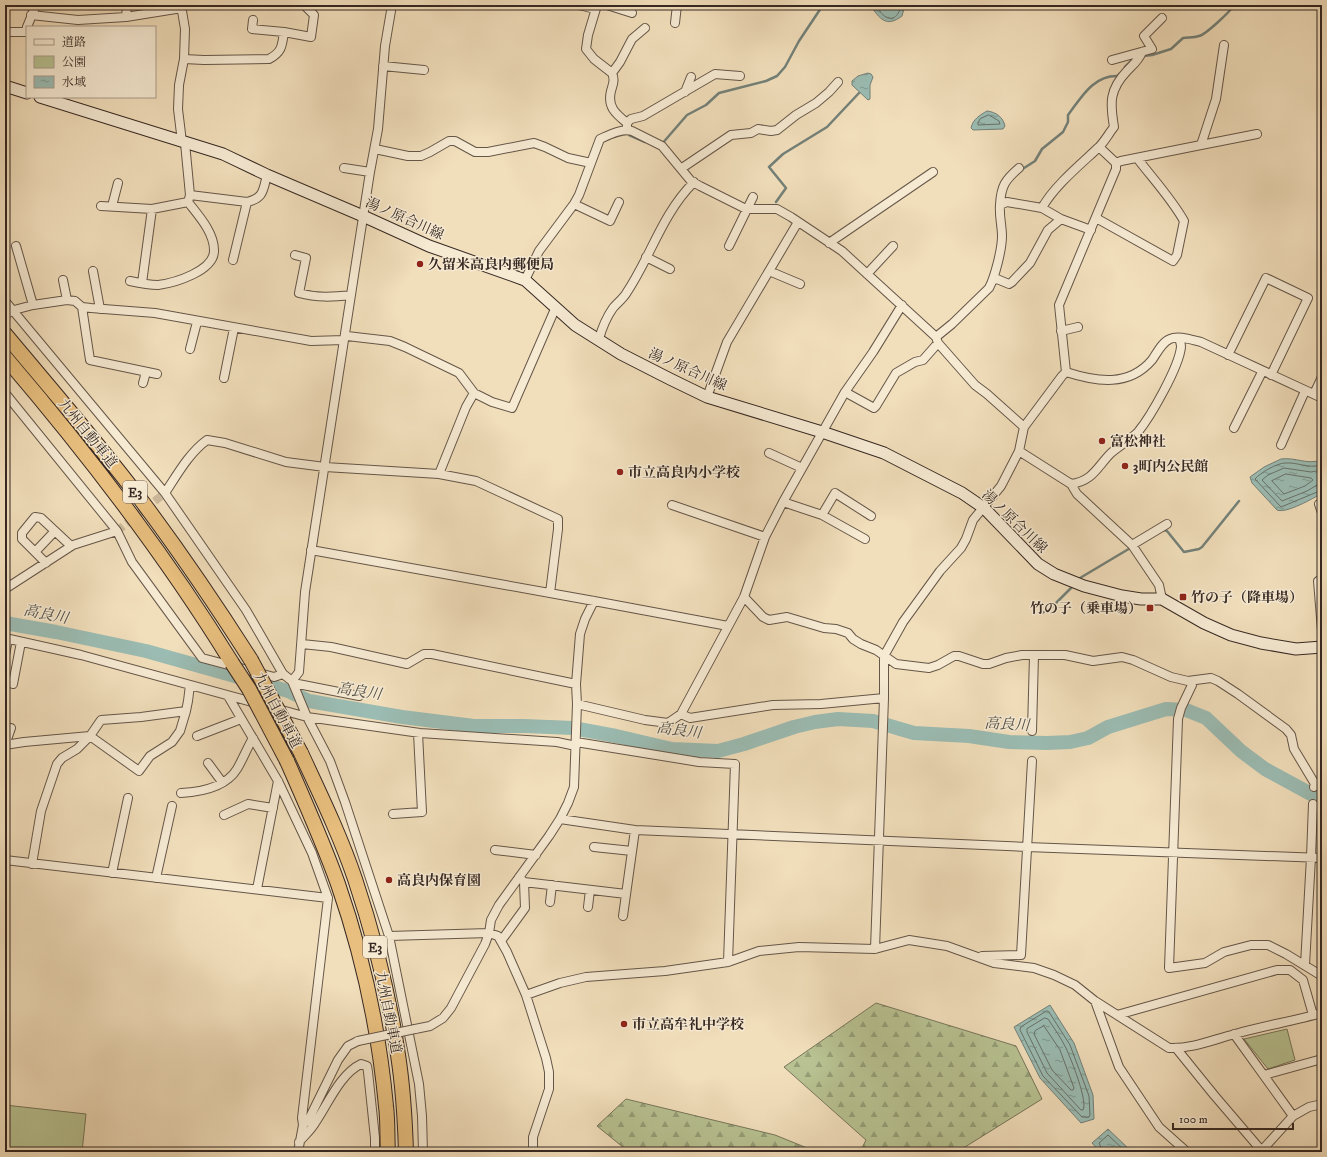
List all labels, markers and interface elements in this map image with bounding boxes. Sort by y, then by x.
legend [26,26,156,98]
text: 道路 [62,35,86,50]
text: 公園 [62,55,86,70]
text: 水域 [62,75,86,90]
street label: 湯ノ原合川線 [363,194,447,244]
place label: 久留米高良内郵便局 [428,256,554,274]
marker: 久留米高良内郵便局 [415,259,425,269]
street label: 湯ノ原合川線 [646,345,730,395]
street label: 九州自動車道 [54,395,121,472]
place label: 富松神社 [1110,433,1166,451]
marker: 富松神社 [1097,436,1107,446]
place label: 3町内公民館 [1133,458,1208,476]
marker: 3町内公民館 [1120,461,1130,471]
place label: 市立高良内小学校 [628,464,740,482]
marker: 市立高良内小学校 [615,467,625,477]
road number: E3 [123,481,147,503]
street label: 湯ノ原合川線 [978,486,1051,557]
place label: 竹の子（降車場） [1191,589,1303,607]
marker: 竹の子（降車場） [1178,592,1188,602]
place label: 竹の子（乗車場） [1030,600,1142,618]
water label: 高良川 [22,601,72,628]
marker: 竹の子（乗車場） [1145,603,1155,613]
street label: 九州自動車道 [249,669,305,752]
water label: 高良川 [335,679,385,705]
water label: 高良川 [984,714,1032,735]
water label: 高良川 [655,718,704,743]
place label: 高良内保育園 [397,872,481,890]
marker: 高良内保育園 [384,875,394,885]
road number: E3 [363,936,387,958]
street label: 九州自動車道 [371,969,405,1055]
place label: 市立高牟礼中学校 [632,1016,744,1034]
marker: 市立高牟礼中学校 [619,1019,629,1029]
scale bar [1173,1105,1293,1131]
text: 100 m [1179,1112,1208,1127]

